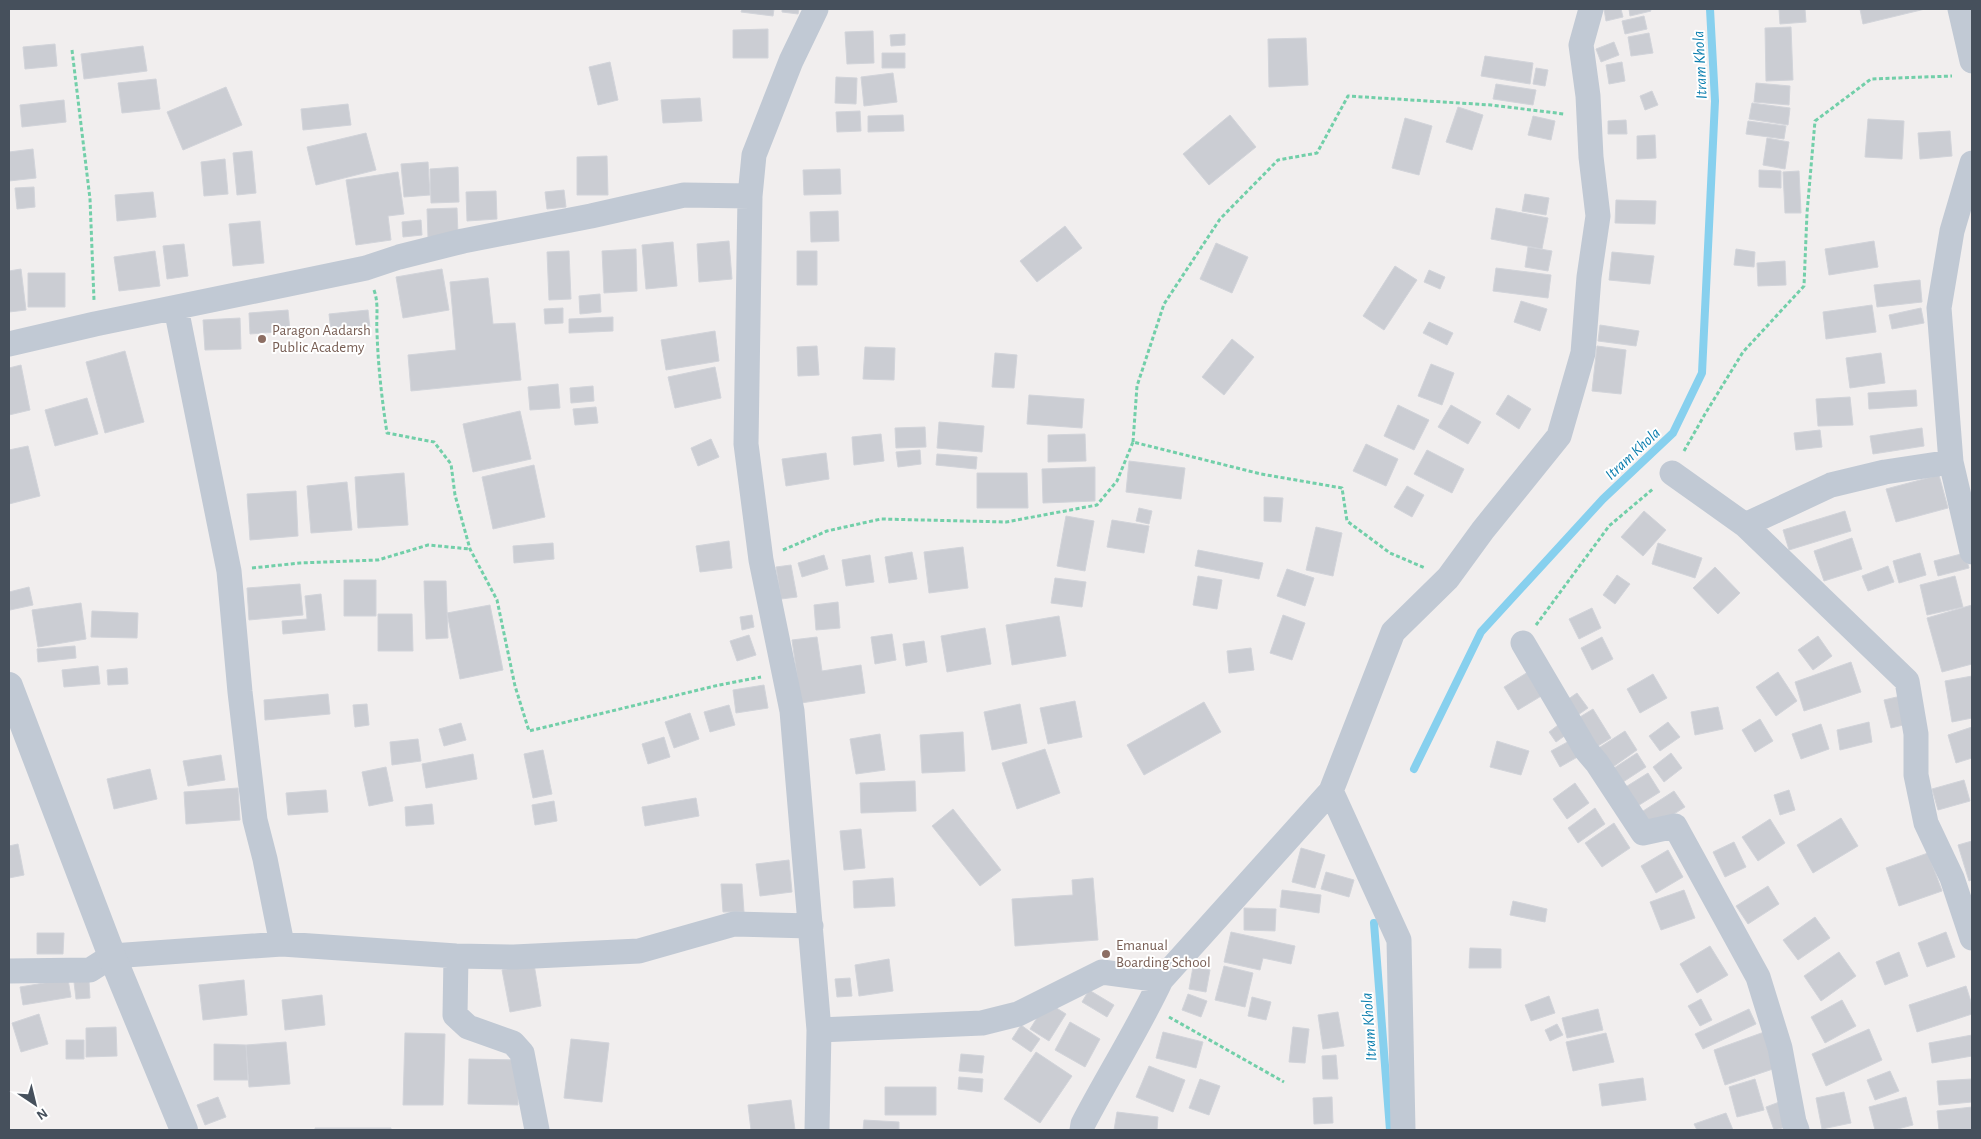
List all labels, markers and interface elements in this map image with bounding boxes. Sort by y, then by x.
water label: Itram Khola [1690,30,1710,100]
place label: Paragon Aadarsh Public Academy [272,323,371,355]
marker: Paragon Aadarsh Public Academy [256,333,268,345]
water label: Itram Khola [1602,424,1663,483]
place label: Emanual Boarding School [1116,938,1211,970]
marker: Emanual Boarding School [1100,948,1112,960]
water label: Itram Khola [1359,992,1379,1062]
north arrow [10,1079,60,1129]
text: N [34,1105,50,1122]

